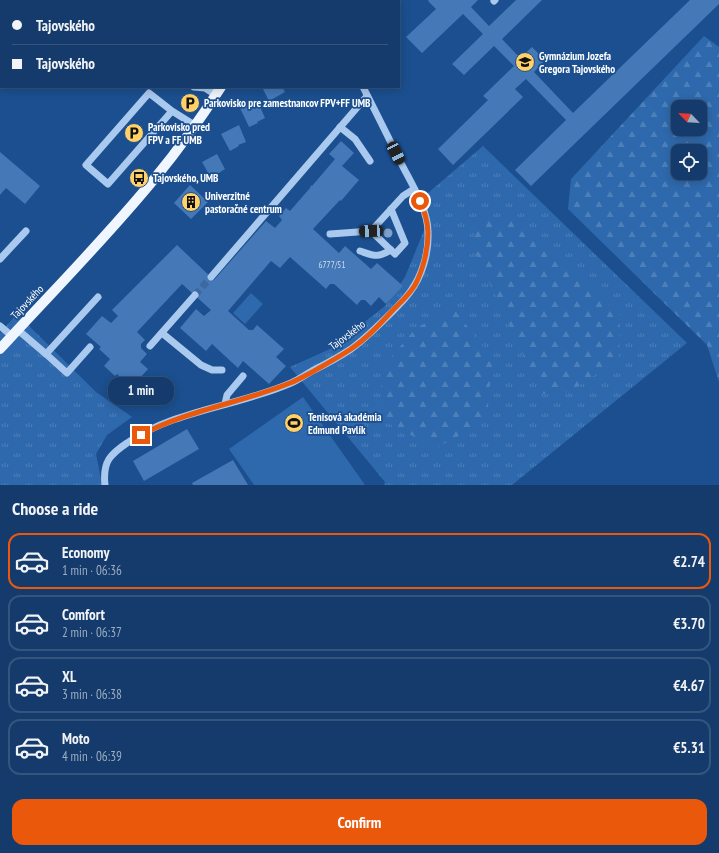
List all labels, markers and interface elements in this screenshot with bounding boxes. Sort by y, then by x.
text: Tajovského [36,16,95,35]
place label: Gymnázium Jozefa Gregora Tajovského [539,49,615,76]
school or university icon: Gymnázium Jozefa Gregora Tajovského [514,51,536,73]
text: Tajovského [36,54,95,73]
parking icon: Parkovisko pre zamestnancov FPV+FF UMB [179,92,201,114]
place label: Parkovisko pre zamestnancov FPV+FF UMB [204,96,371,110]
north arrow [671,100,707,136]
map controls [671,100,707,180]
place label: Parkovisko pred FPV a FF UMB [148,120,210,147]
parking icon: Parkovisko pred FPV a FF UMB [123,122,145,144]
car [385,140,407,166]
button: locate [671,144,707,180]
bus stop icon: Tajovského, UMB [128,167,150,189]
place label: Tajovského, UMB [153,171,219,185]
place label: Univerzitné pastoračné centrum [205,189,282,216]
building icon: Univerzitné pastoračné centrum [180,191,202,213]
route start [411,192,429,210]
car [359,224,383,238]
house number: 6777/51 [319,259,345,270]
street label: Tajovského [8,282,46,322]
street label: Tajovského [326,317,368,353]
callout: 1 min [108,377,174,405]
text: 1 min [128,382,154,399]
place label: Tenisová akadémia Edmund Pavlík [308,410,382,437]
sports icon: Tenisová akadémia Edmund Pavlík [283,412,305,434]
route end [132,426,150,444]
text: Choose a ride [12,497,98,520]
icon: car [14,543,50,579]
text: Economy [62,543,110,562]
text: €2.74 [673,552,705,571]
text: 1 min · 06:36 [62,562,122,579]
icon: car [14,605,50,641]
text: Comfort [62,605,105,624]
text: €3.70 [673,614,705,633]
text: 2 min · 06:37 [62,624,122,641]
icon: car [14,667,50,703]
text: XL [62,667,76,686]
text: €4.67 [673,676,705,695]
text: 3 min · 06:38 [62,686,122,703]
icon: car [14,729,50,765]
text: Moto [62,729,90,748]
text: €5.31 [673,738,705,757]
text: 4 min · 06:39 [62,748,122,765]
button: Confirm [12,799,707,845]

